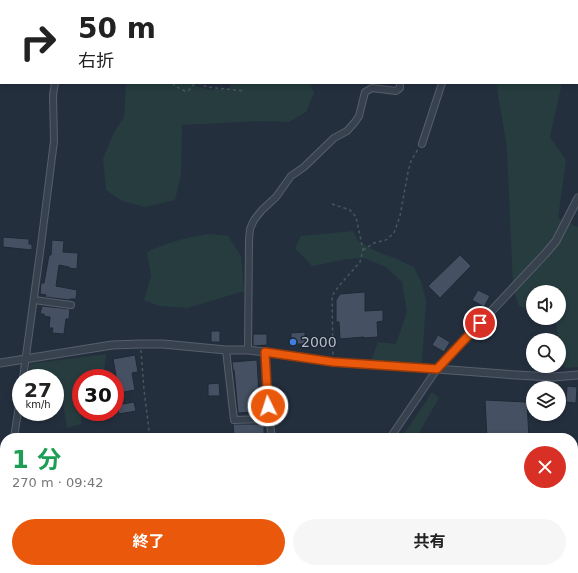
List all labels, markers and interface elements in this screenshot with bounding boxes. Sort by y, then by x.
text: 50 m [78,12,156,45]
icon: right [12,16,64,68]
text: 右折 [78,50,114,71]
map controls [526,285,566,421]
button: sound [526,285,566,325]
pin [463,306,497,340]
icon: arrive [469,312,491,334]
button: search [526,333,566,373]
place label: 2000 [301,334,337,350]
marker: 2000 [288,337,298,347]
speed limit sign: 30 [72,369,124,421]
text: 27 [24,378,52,402]
button: layers [526,381,566,421]
position arrow [247,385,289,427]
text: km/h [25,399,51,410]
text: 1 分 [12,446,61,474]
button: close [524,446,566,488]
text: 270 m · 09:42 [12,475,103,490]
button: 終了 [12,519,285,565]
button: 共有 [293,519,566,565]

